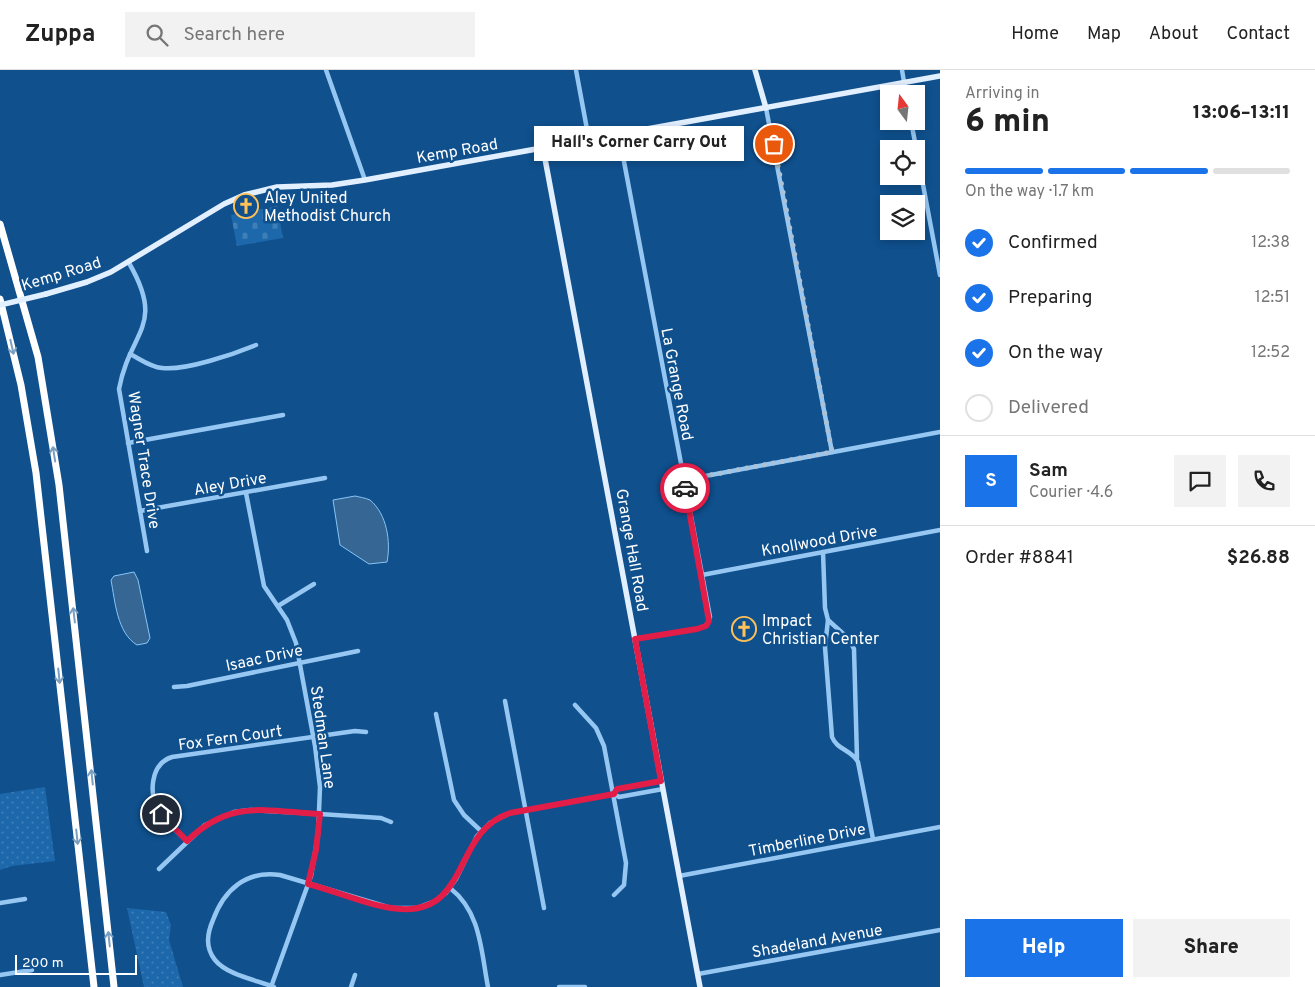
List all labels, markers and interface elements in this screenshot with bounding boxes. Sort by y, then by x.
search box [125,12,475,57]
text: Zuppa [25,20,95,50]
icon: search [143,21,171,49]
text: Search here [183,23,285,47]
text: Home [1011,23,1059,46]
text: Map [1087,23,1121,46]
text: About [1149,23,1198,46]
text: Contact [1226,23,1290,46]
text: Arriving in [965,84,1040,104]
north arrow [880,85,925,130]
map controls [880,85,925,240]
text: 13:06–13:11 [1193,101,1290,125]
text: 6 min [965,103,1050,143]
pin [753,123,795,165]
callout: Hall's Corner Carry Out [534,126,744,162]
icon: bag [760,130,788,158]
text: Hall's Corner Carry Out [551,133,727,153]
street label: Kemp Road [415,135,500,169]
button: locate [880,140,925,185]
text: On the way · 1.7 km [965,182,1094,202]
place label: Aley United Methodist Church [264,189,391,227]
church icon: Aley United Methodist Church [233,193,259,219]
button: layers [880,195,925,240]
icon: check [965,229,993,257]
text: Confirmed [1008,231,1098,255]
text: 12:38 [1251,233,1290,253]
street label: Kemp Road [19,253,104,297]
icon: check [965,284,993,312]
text: Preparing [1008,286,1092,310]
text: 12:51 [1255,288,1290,308]
street label: La Grange Road [655,326,697,442]
one-way arrow [8,338,17,354]
icon: check [965,339,993,367]
text: On the way [1008,341,1103,365]
text: 12:52 [1251,343,1290,363]
street label: Wagner Trace Drive [122,390,164,531]
text: Delivered [1008,396,1089,420]
one-way arrow [49,447,59,463]
button: chat [1174,455,1226,507]
button: phone [1238,455,1290,507]
text: Sam [1029,459,1068,483]
courier [660,463,710,513]
street label: Aley Drive [192,469,268,501]
text: S [985,469,997,493]
icon: car [671,474,699,502]
text: Courier · 4.6 [1029,483,1113,503]
street label: Grange Hall Road [610,487,652,613]
street label: Knollwood Drive [760,522,879,562]
text: Order #8841 [965,546,1074,570]
text: $26.88 [1227,546,1290,570]
one-way arrow [69,608,79,624]
place label: Impact Christian Center [762,612,879,650]
church icon: Impact Christian Center [731,616,757,642]
street label: Isaac Drive [224,641,305,677]
one-way arrow [54,667,64,683]
street label: Stedman Lane [305,685,339,790]
street label: Fox Fern Court [177,722,284,756]
one-way arrow [87,769,97,785]
pin [140,793,182,835]
icon: home [147,800,175,828]
street label: Timberline Drive [747,820,868,862]
one-way arrow [72,829,82,845]
button: Help [965,919,1123,977]
button: Share [1133,919,1290,977]
street label: Shadeland Avenue [750,921,884,963]
one-way arrow [104,931,114,947]
scale bar [15,952,138,975]
text: 200 m [22,955,64,972]

